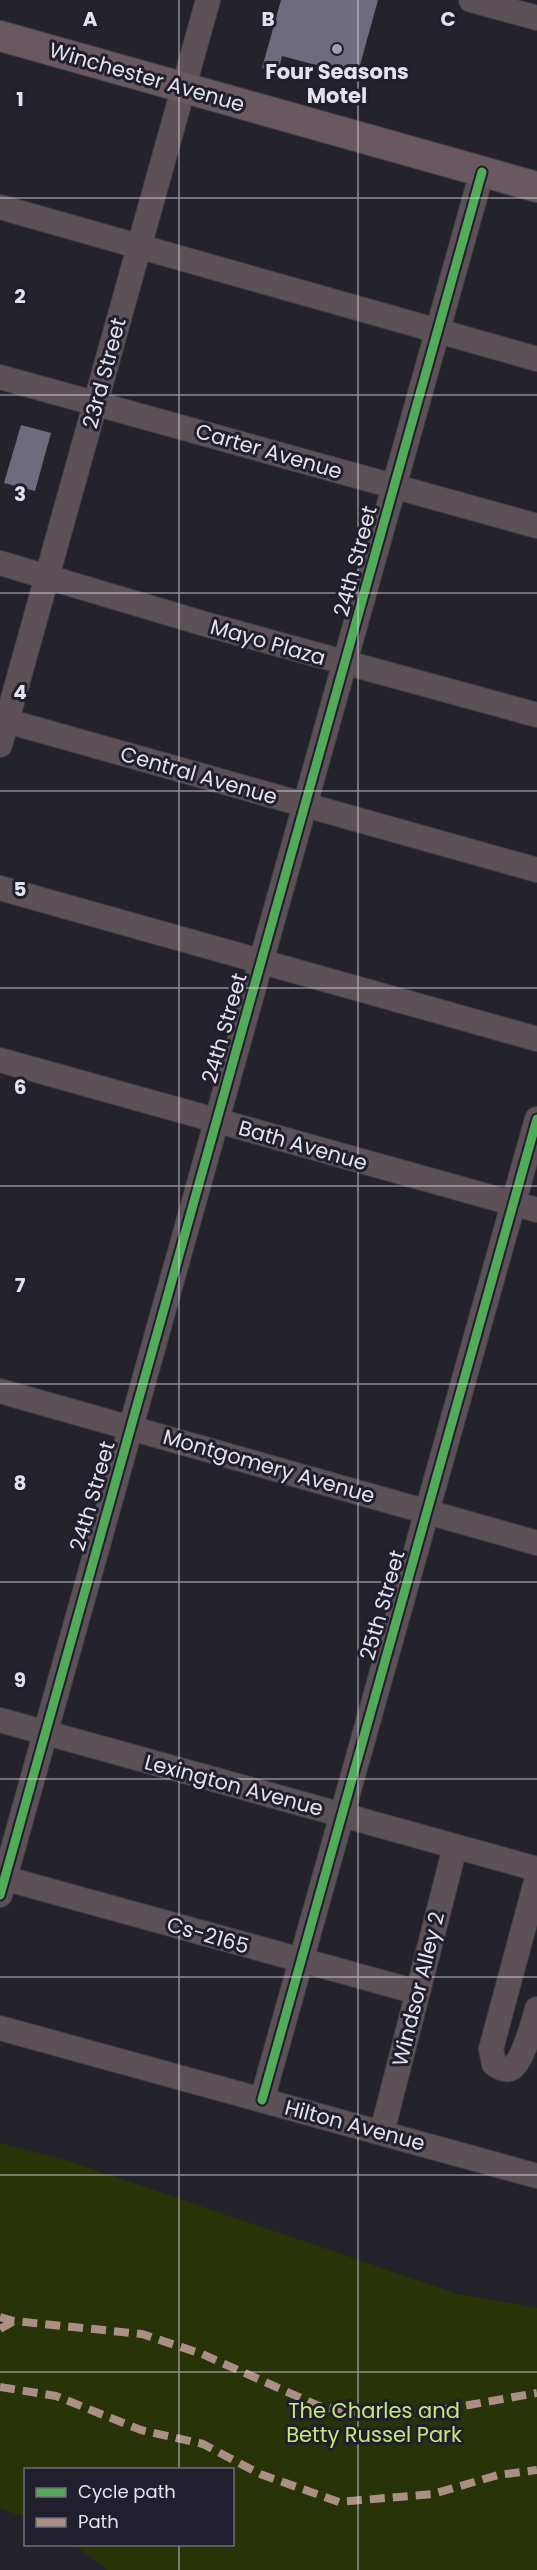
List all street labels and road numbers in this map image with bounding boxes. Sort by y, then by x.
street label: Winchester Avenue [46,35,248,119]
street label: 23rd Street [75,314,133,432]
street label: Carter Avenue [192,416,346,486]
street label: 24th Street [326,502,384,620]
street label: Mayo Plaza [207,612,329,672]
street label: Central Avenue [117,739,281,811]
street label: 24th Street [194,969,254,1087]
street label: Bath Avenue [235,1113,371,1177]
street label: Montgomery Avenue [160,1422,378,1510]
street label: 24th Street [62,1437,122,1555]
street label: 25th Street [352,1546,412,1664]
street label: Lexington Avenue [141,1747,327,1823]
street label: Cs-2165 [164,1909,252,1961]
street label: Windsor Alley 2 [385,1909,451,2069]
street label: Hilton Avenue [282,2092,428,2158]

